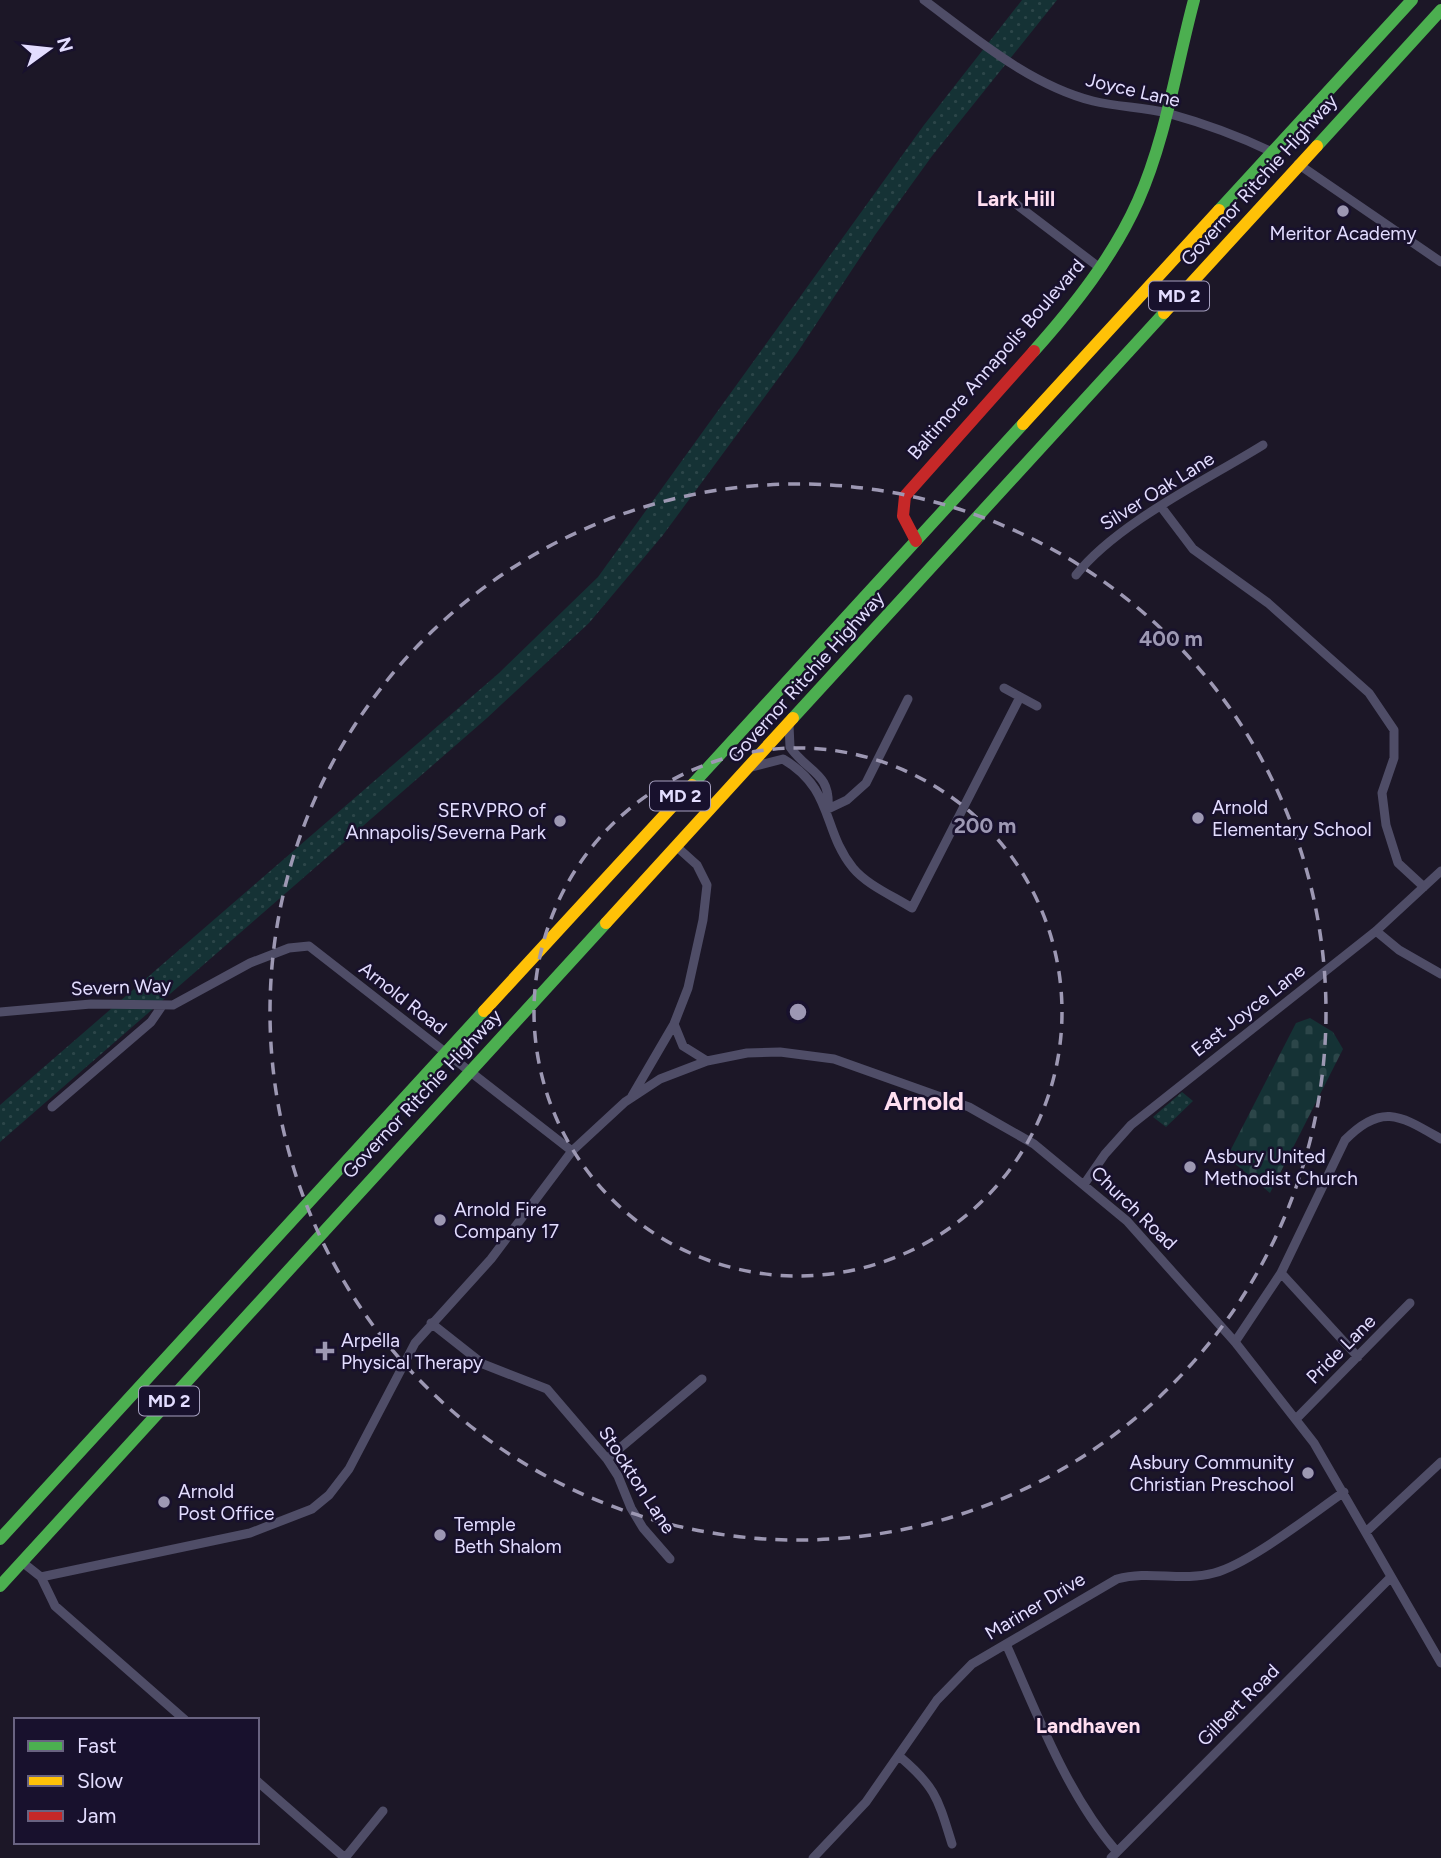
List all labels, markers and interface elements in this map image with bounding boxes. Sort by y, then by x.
north arrow [14,14,84,84]
text: N [52,35,78,55]
street label: Joyce Lane [1084,68,1182,112]
street label: Governor Ritchie Highway [1176,90,1342,270]
district label: Lark Hill [977,186,1055,211]
marker: Meritor Academy [1335,203,1351,219]
place label: Meritor Academy [1270,222,1416,245]
street label: Baltimore Annapolis Boulevard [903,254,1089,464]
road number: MD 2 [1149,282,1209,310]
street label: Silver Oak Lane [1096,447,1218,535]
street label: Governor Ritchie Highway [723,587,889,767]
text: 400 m [1139,626,1203,651]
road number: MD 2 [650,782,710,810]
place label: Arnold Elementary School [1212,796,1372,841]
place label: SERVPRO of Annapolis/Severna Park [346,799,547,844]
marker: Arnold Elementary School [1190,810,1206,826]
marker: SERVPRO of Annapolis/Severna Park [552,813,568,829]
text: 200 m [954,813,1016,838]
street label: Arnold Road [355,957,451,1039]
street label: East Joyce Lane [1187,958,1309,1062]
street label: Severn Way [70,974,172,1000]
centre of rings [786,1000,810,1024]
street label: Governor Ritchie Highway [338,1005,506,1183]
district label: Arnold [884,1085,964,1117]
place label: Asbury United Methodist Church [1204,1145,1358,1190]
marker: Asbury United Methodist Church [1182,1159,1198,1175]
street label: Church Road [1086,1161,1182,1255]
place label: Arnold Fire Company 17 [454,1198,559,1243]
marker: Arnold Fire Company 17 [432,1212,448,1228]
street label: Pride Lane [1302,1310,1380,1388]
place label: Arpella Physical Therapy [341,1329,483,1374]
marker: Arpella Physical Therapy [315,1341,335,1361]
road number: MD 2 [139,1386,199,1416]
street label: Stockton Lane [594,1422,680,1538]
place label: Asbury Community Christian Preschool [1130,1451,1294,1496]
marker: Asbury Community Christian Preschool [1300,1465,1316,1481]
place label: Arnold Post Office [178,1480,274,1525]
marker: Arnold Post Office [156,1494,172,1510]
place label: Temple Beth Shalom [454,1513,562,1558]
marker: Temple Beth Shalom [432,1527,448,1543]
street label: Mariner Drive [981,1567,1089,1645]
street label: Gilbert Road [1192,1659,1284,1751]
district label: Landhaven [1036,1713,1140,1738]
legend [14,1718,259,1844]
text: Fast [77,1733,117,1758]
text: Slow [77,1768,123,1793]
text: Jam [77,1803,116,1828]

